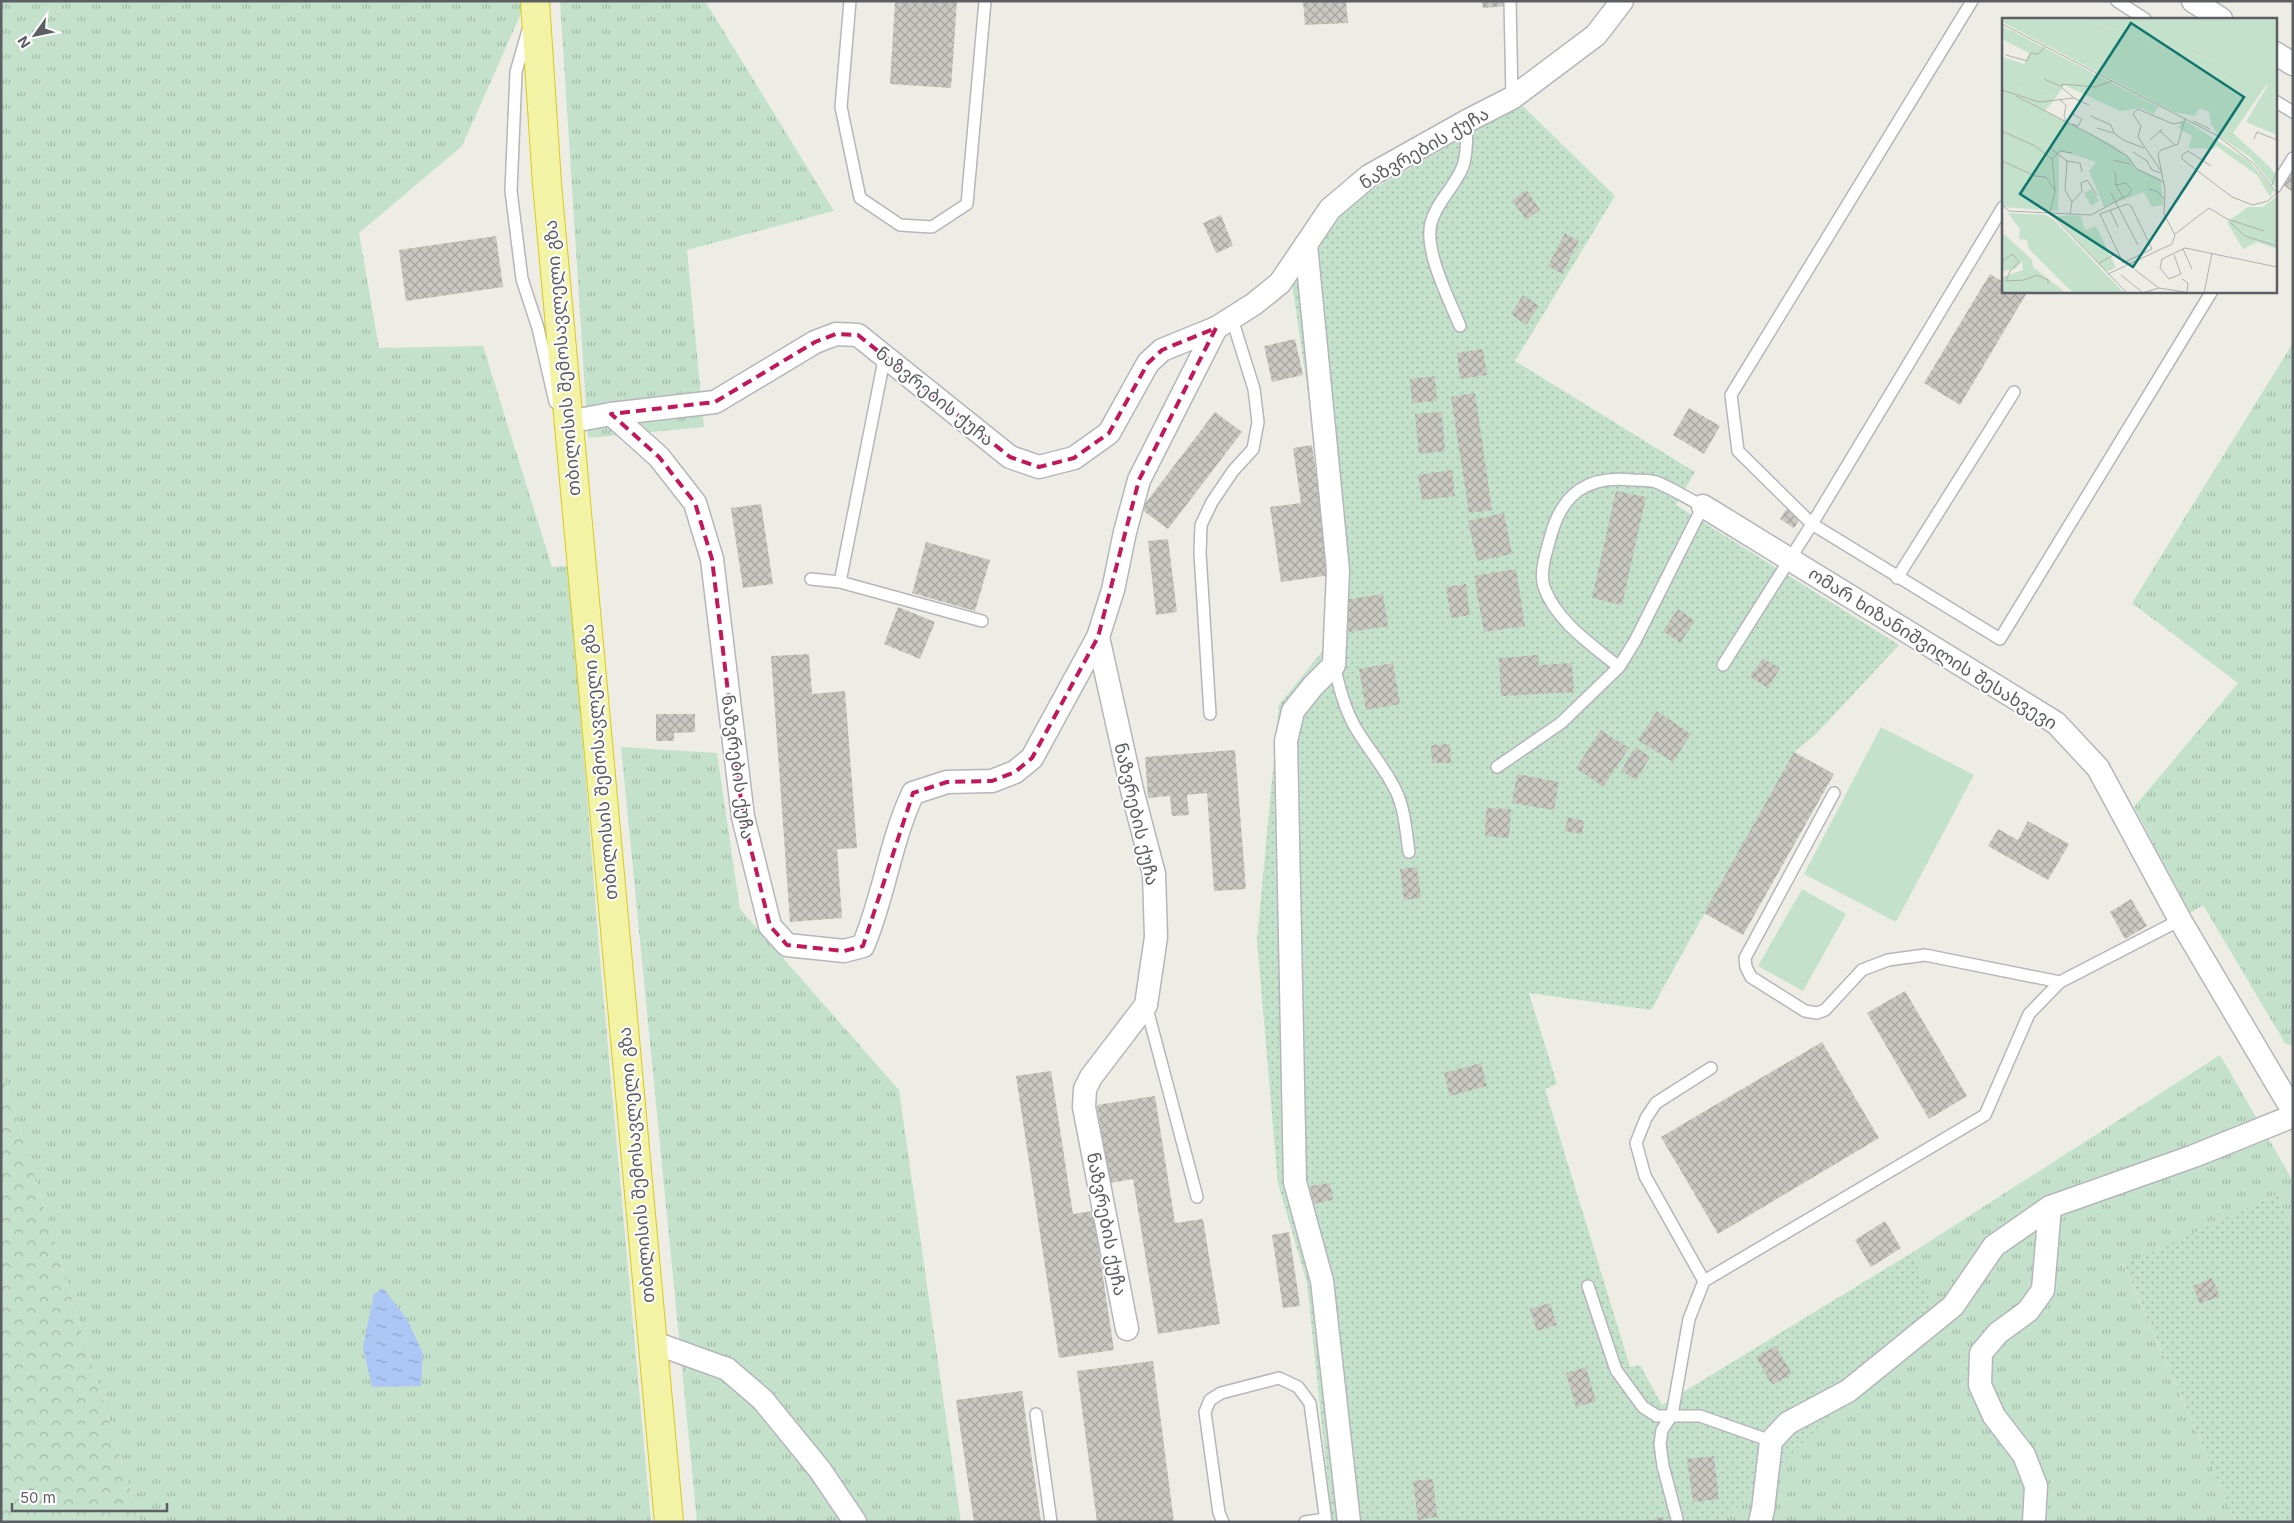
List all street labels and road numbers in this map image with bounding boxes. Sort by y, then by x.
street label: ნაზვრების ქუჩა [1356,102,1493,194]
street label: თბილისის შემოსავლელი გზა [539,219,586,497]
street label: ნაზვრების ქუჩა [871,342,998,451]
street label: ომარ ხიზანიშვილის შესახვევი [1804,562,2061,734]
street label: თბილისის შემოსავლელი გზა [576,623,623,901]
street label: ნაზვრების ქუჩა [716,693,759,841]
street label: ნაზვრების ქუჩა [1109,741,1164,888]
street label: თბილისის შემოსავლელი გზა [613,1026,660,1304]
street label: ნაზვრების ქუჩა [1082,1150,1131,1298]

